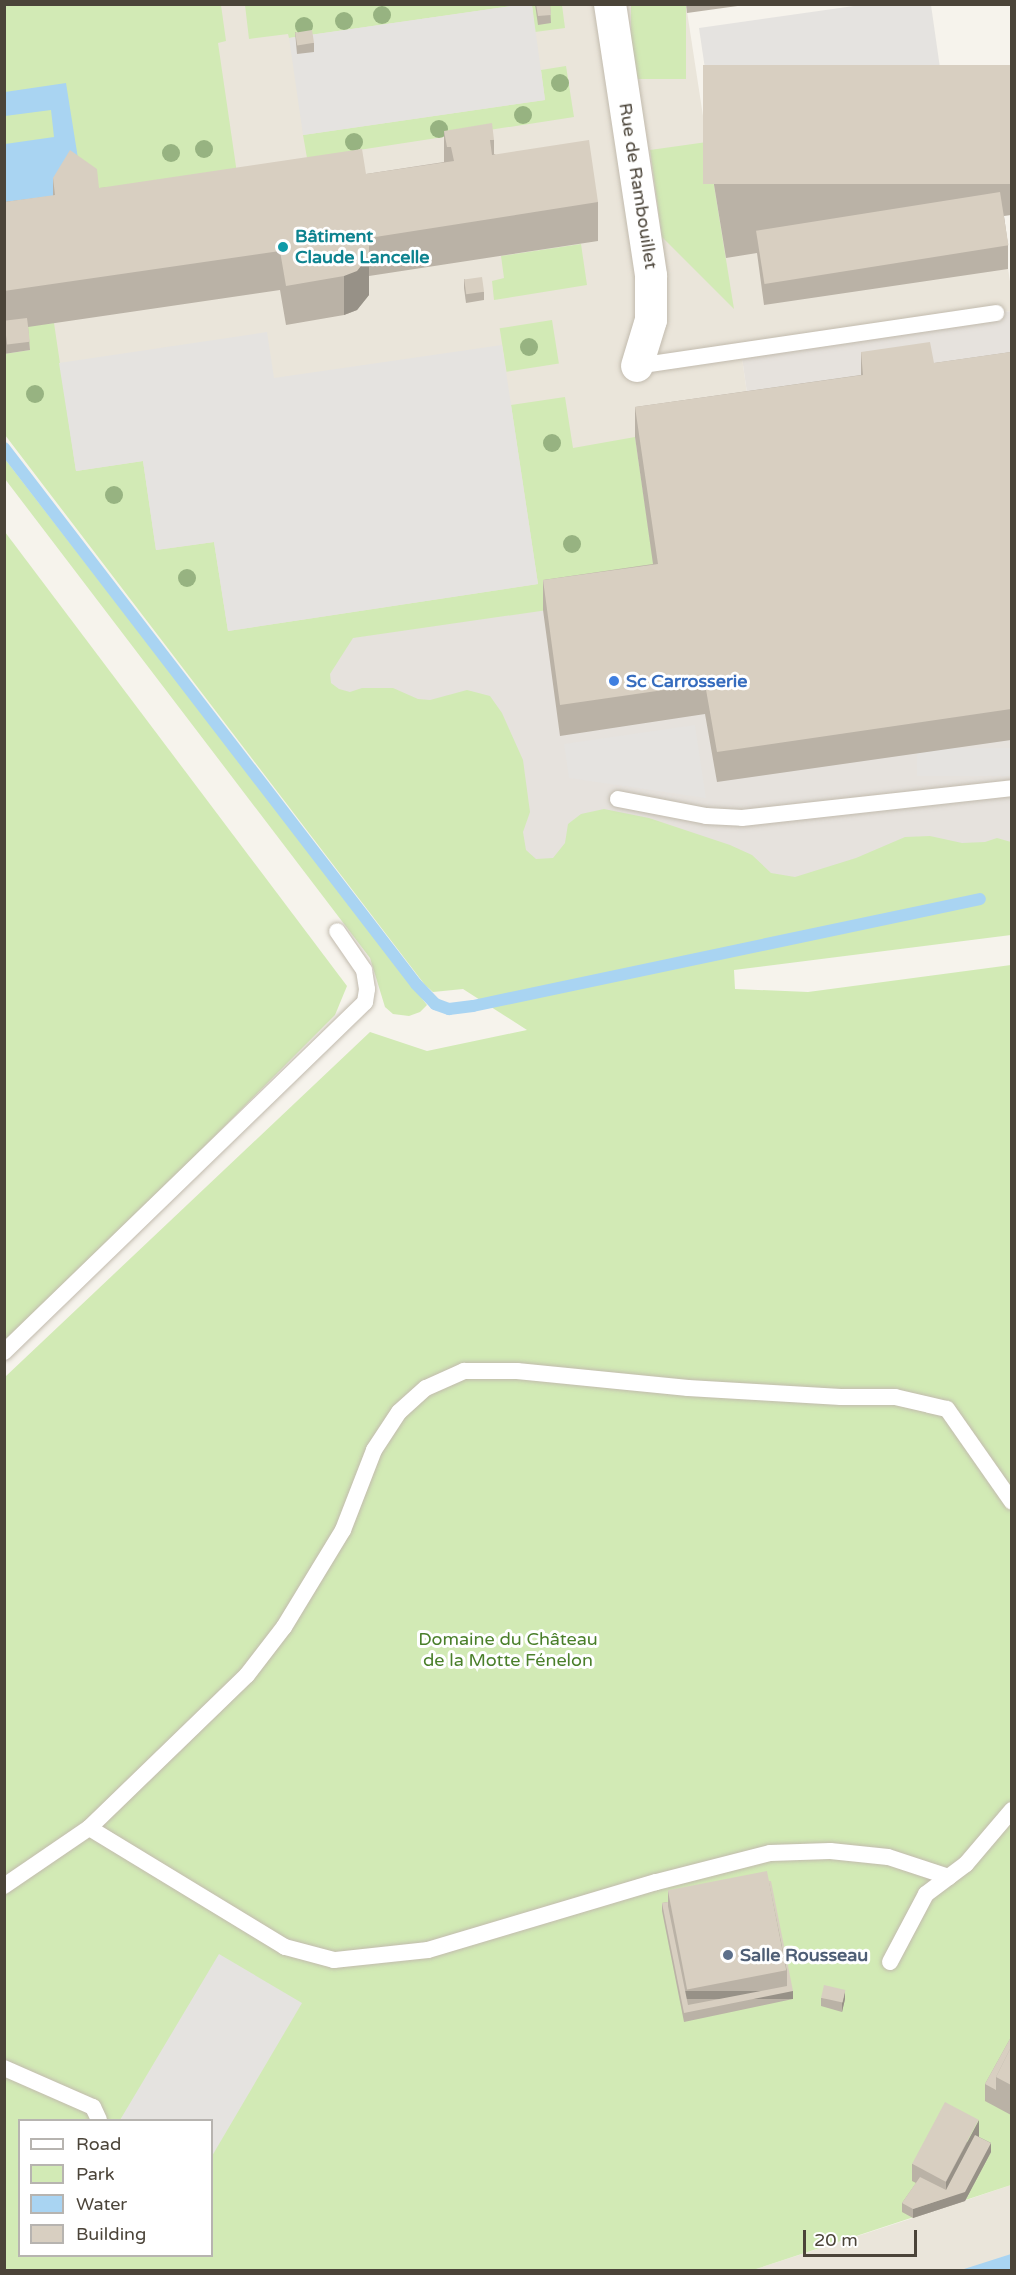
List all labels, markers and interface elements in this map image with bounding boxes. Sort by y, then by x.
street label: Rue de Rambouillet [614,101,662,271]
place label: Bâtiment Claude Lancelle [295,226,430,268]
marker: Bâtiment Claude Lancelle [276,240,290,254]
place label: Sc Carrosserie [626,670,747,692]
marker: Sc Carrosserie [607,674,621,688]
park label: Domaine du Château de la Motte Fénelon [418,1629,598,1672]
place label: Salle Rousseau [740,1944,868,1966]
marker: Salle Rousseau [721,1948,735,1962]
legend [18,2119,213,2257]
text: Road [76,2133,121,2155]
text: Park [76,2163,114,2185]
text: Water [76,2193,127,2215]
scale bar [806,2218,920,2256]
text: Building [76,2223,146,2245]
text: 20 m [814,2229,858,2251]

